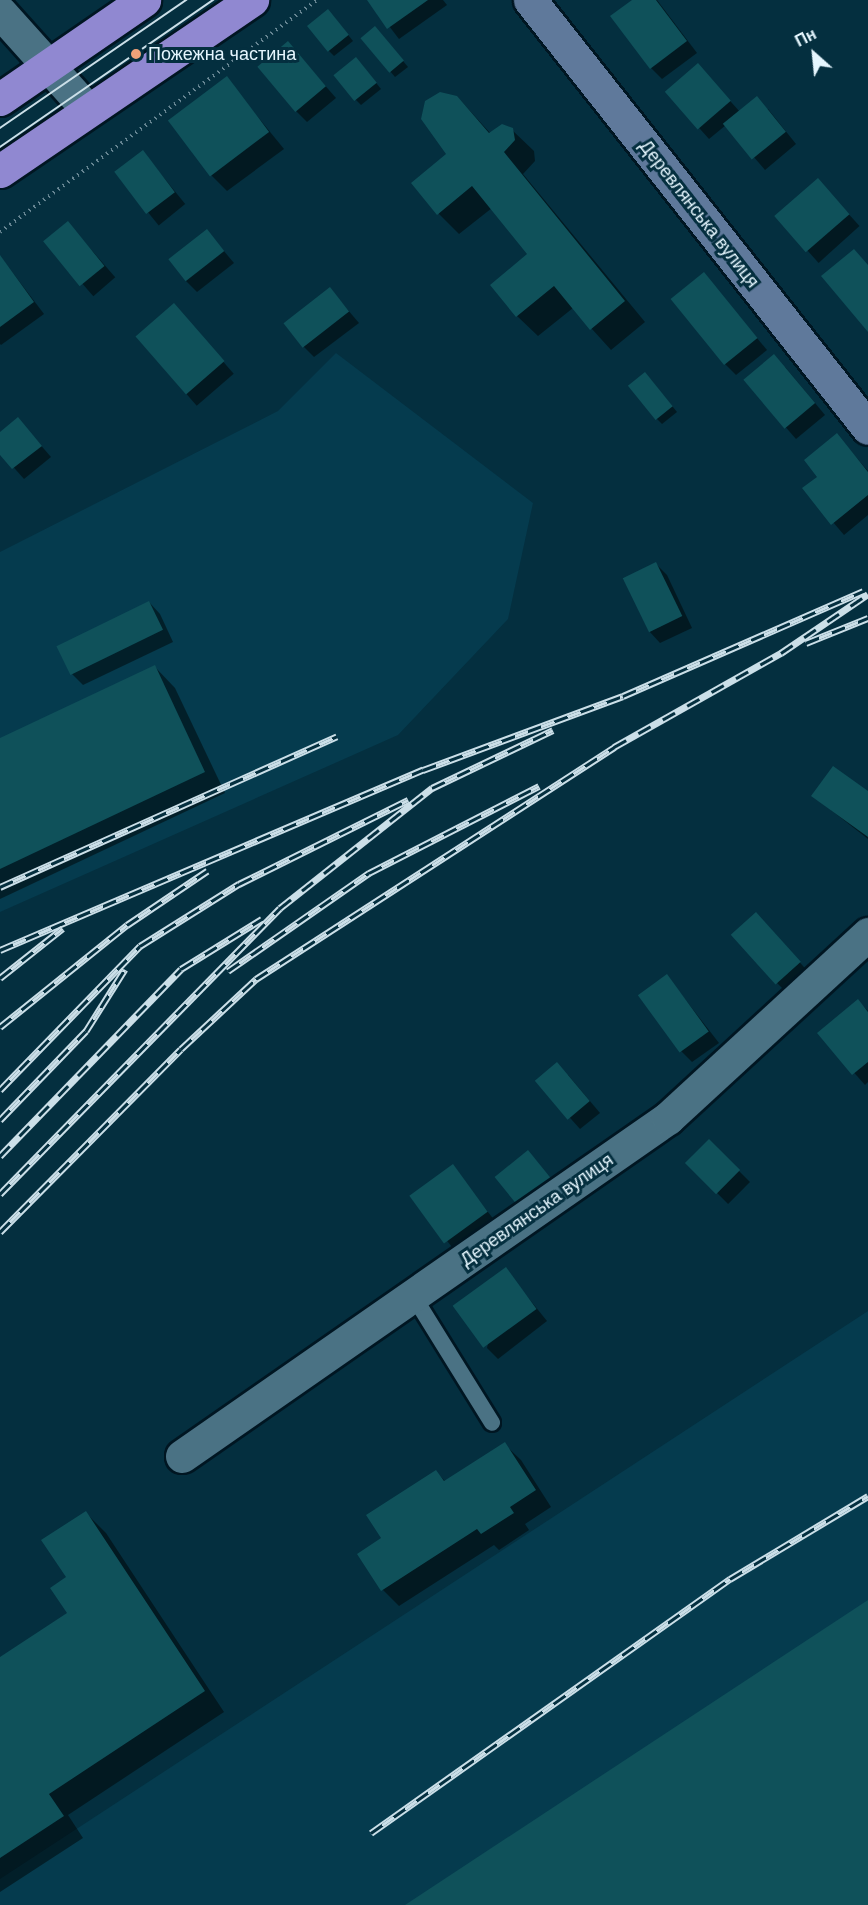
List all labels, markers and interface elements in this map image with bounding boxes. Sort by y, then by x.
north arrow [784,24,844,84]
text: Пн [792,25,819,50]
place label: Пожежна частина [148,43,296,65]
marker: Пожежна частина [129,47,143,61]
street label: Деревлянська вулиця [635,136,763,292]
street label: Деревлянська вулиця [456,1149,618,1271]

